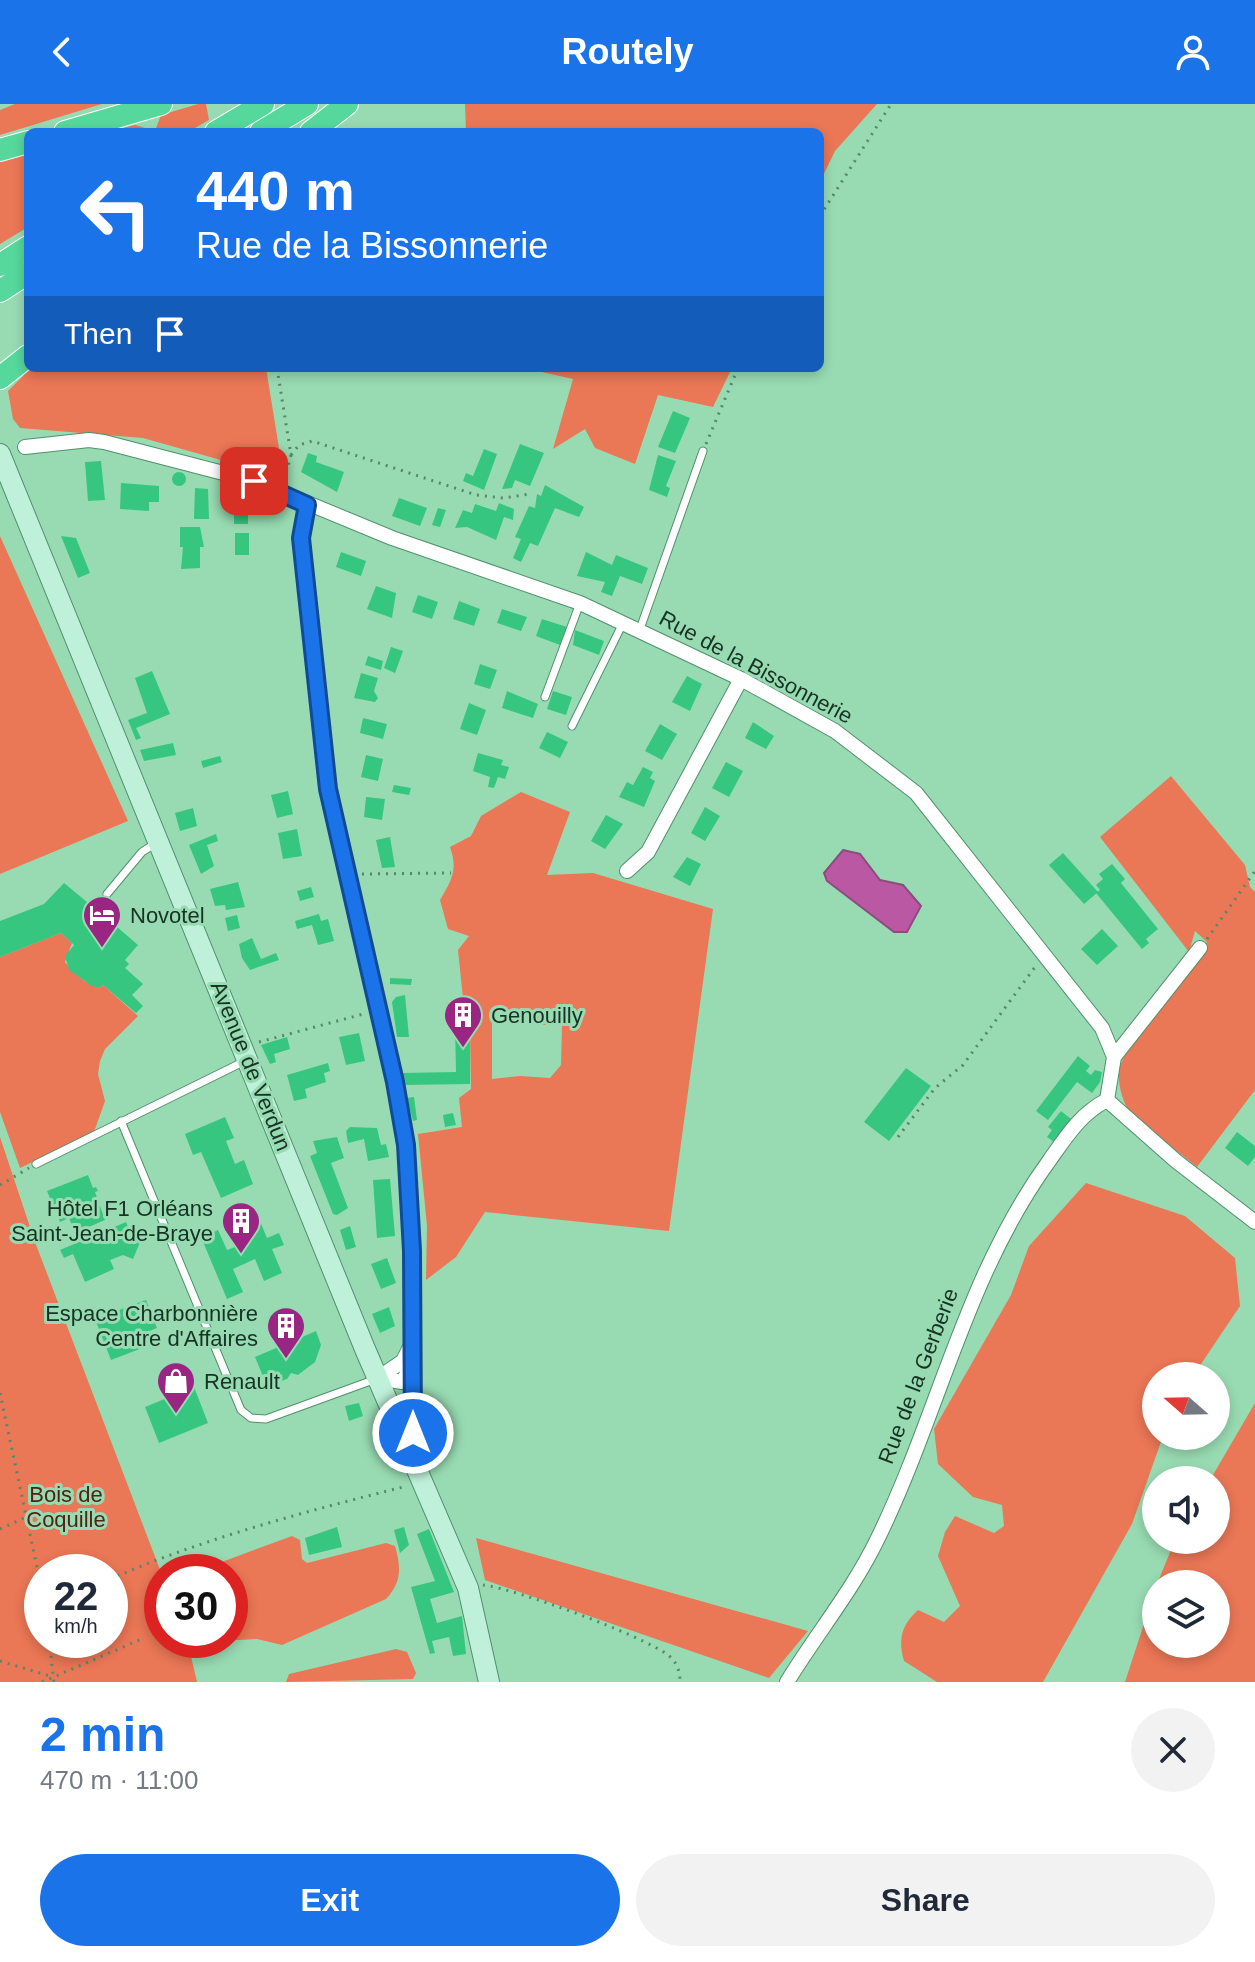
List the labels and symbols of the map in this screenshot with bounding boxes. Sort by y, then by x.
pin [220,447,288,515]
street label: Rue de la Bissonnerie [655,605,857,729]
hotel icon: Novotel [81,894,123,949]
place label: Novotel [130,903,205,928]
street label: Avenue de Verdun [206,978,296,1154]
building icon: Genouilly [442,994,484,1049]
place label: Genouilly [491,1003,583,1028]
place label: Hôtel F1 Orléans Saint-Jean-de-Braye [11,1196,213,1246]
building icon: Hôtel F1 Orléans Saint-Jean-de-Braye [220,1200,262,1255]
street label: Rue de la Gerberie [873,1285,963,1467]
place label: Espace Charbonnière Centre d'Affaires [45,1301,258,1351]
building icon: Espace Charbonnière Centre d'Affaires [265,1305,307,1360]
shop icon: Renault [155,1360,197,1415]
north arrow [1142,1362,1230,1450]
place label: Renault [204,1369,280,1394]
position arrow [371,1391,455,1475]
park label: Bois de Coquille [26,1482,106,1532]
speed limit sign: 30 [144,1554,248,1658]

